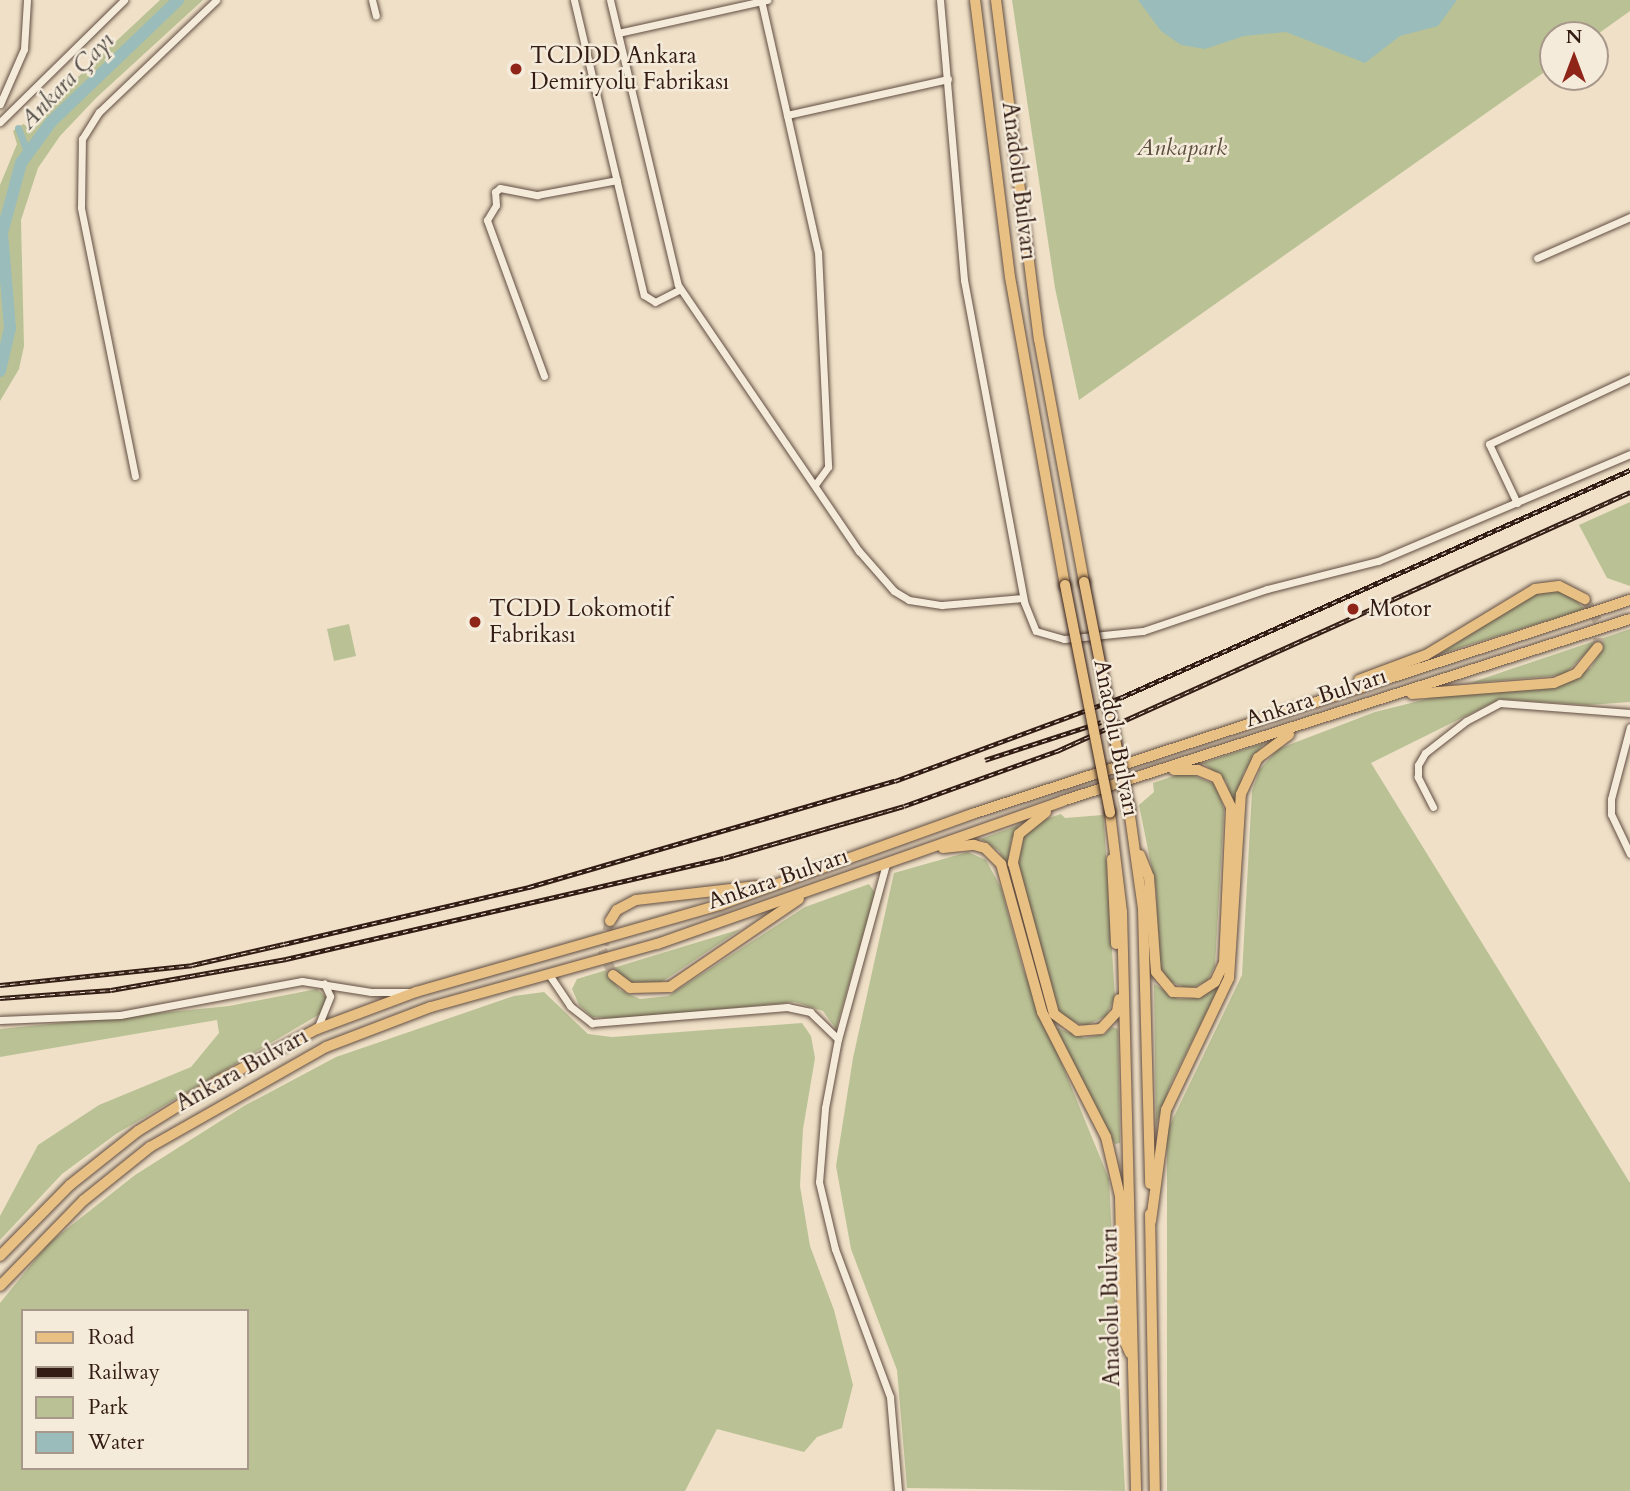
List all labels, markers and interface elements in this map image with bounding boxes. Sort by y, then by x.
north arrow [1539,21,1609,91]
text: N [1566,24,1582,50]
water label: Ankara Çayı [14,26,120,136]
place label: TCDDD Ankara Demiryolu Fabrikası [530,42,729,96]
marker: TCDDD Ankara Demiryolu Fabrikası [508,61,524,77]
street label: Anadolu Bulvarı [996,100,1042,262]
park label: Ankapark [1137,134,1227,162]
place label: TCDD Lokomotif Fabrikası [489,595,671,649]
place label: Motor [1369,595,1431,623]
marker: Motor [1343,599,1363,619]
marker: TCDD Lokomotif Fabrikası [467,614,483,630]
street label: Anadolu Bulvarı [1087,657,1145,819]
street label: Ankara Bulvarı [1242,662,1390,734]
street label: Ankara Bulvarı [704,842,852,916]
street label: Ankara Bulvarı [171,1022,313,1118]
street label: Anadolu Bulvarı [1096,1227,1126,1387]
legend [21,1309,248,1470]
text: Road [88,1323,134,1352]
text: Railway [88,1358,160,1387]
text: Park [88,1393,128,1422]
text: Water [88,1428,144,1457]

